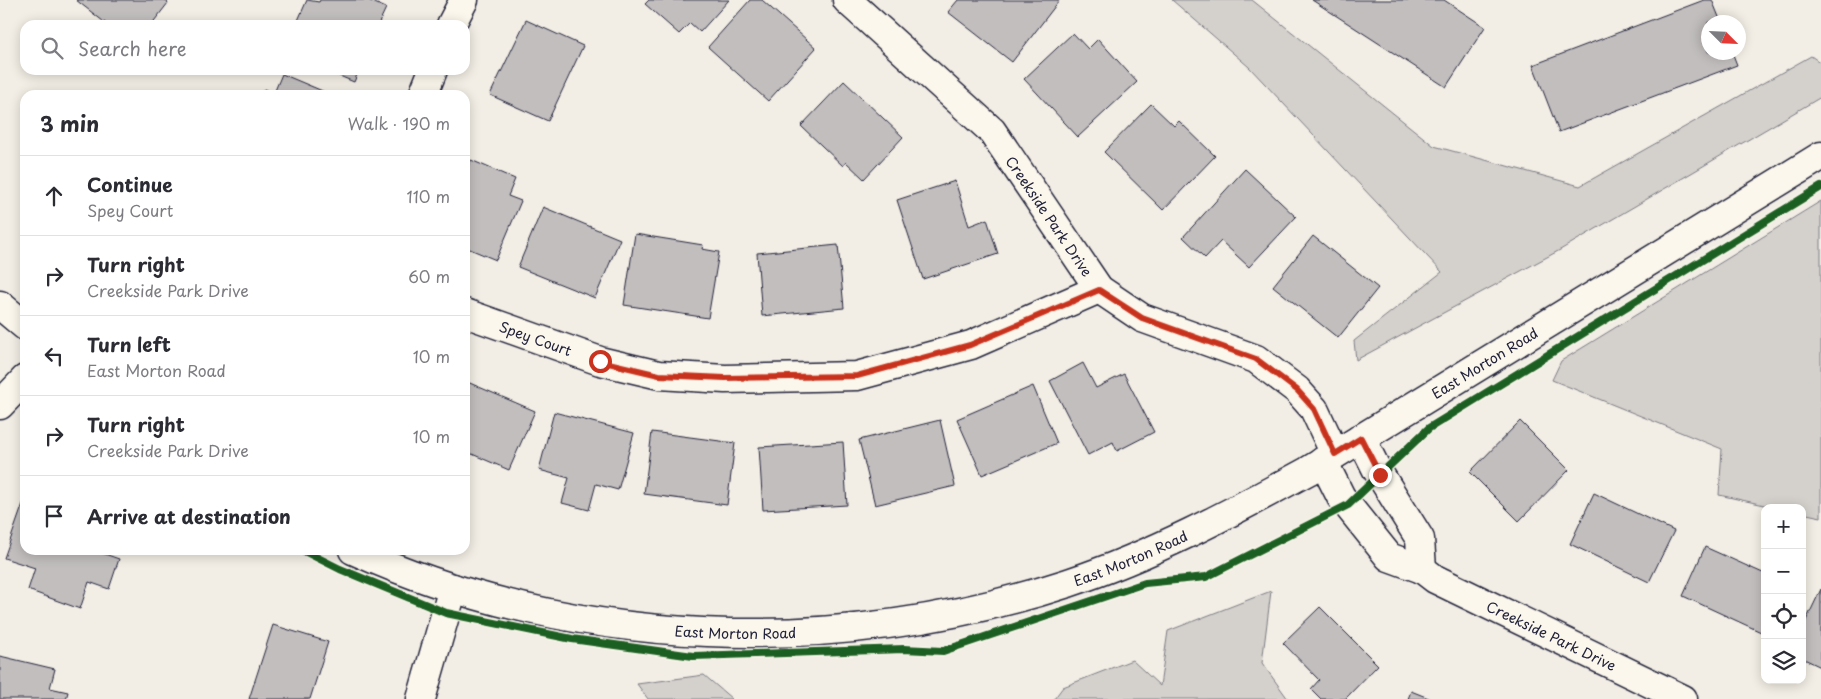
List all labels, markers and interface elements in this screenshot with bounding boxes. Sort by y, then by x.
north arrow [1701,15,1746,60]
search box [20,20,470,75]
icon: search [38,34,66,62]
text: Search here [78,34,187,62]
text: 3 min [40,107,99,139]
text: Walk · 190 m [348,111,450,135]
street label: Creekside Park Drive [1001,151,1098,280]
text: Continue [87,170,173,198]
icon: ahead [40,182,68,210]
text: 110 m [407,184,450,208]
text: Spey Court [87,198,173,222]
text: Turn right [87,250,185,278]
icon: right [40,262,68,290]
text: 60 m [408,264,450,288]
text: Creekside Park Drive [87,278,249,302]
street label: Spey Court [497,316,575,361]
street label: East Morton Road [1427,322,1542,403]
text: Turn left [87,330,171,358]
icon: left [40,342,68,370]
text: 10 m [413,344,450,368]
route start [589,350,612,373]
text: East Morton Road [87,358,226,382]
text: Turn right [87,410,185,438]
icon: right [40,422,68,450]
text: 10 m [413,424,450,448]
text: Creekside Park Drive [87,438,249,462]
route end [1369,464,1392,487]
icon: arrive [40,502,68,530]
text: Arrive at destination [87,502,291,530]
map controls [1761,504,1806,684]
button: + [1761,504,1806,549]
street label: East Morton Road [1071,525,1191,591]
button: − [1761,549,1806,594]
button: locate [1761,594,1806,639]
street label: Creekside Park Drive [1483,595,1620,676]
street label: East Morton Road [674,620,797,644]
button: layers [1761,639,1806,684]

